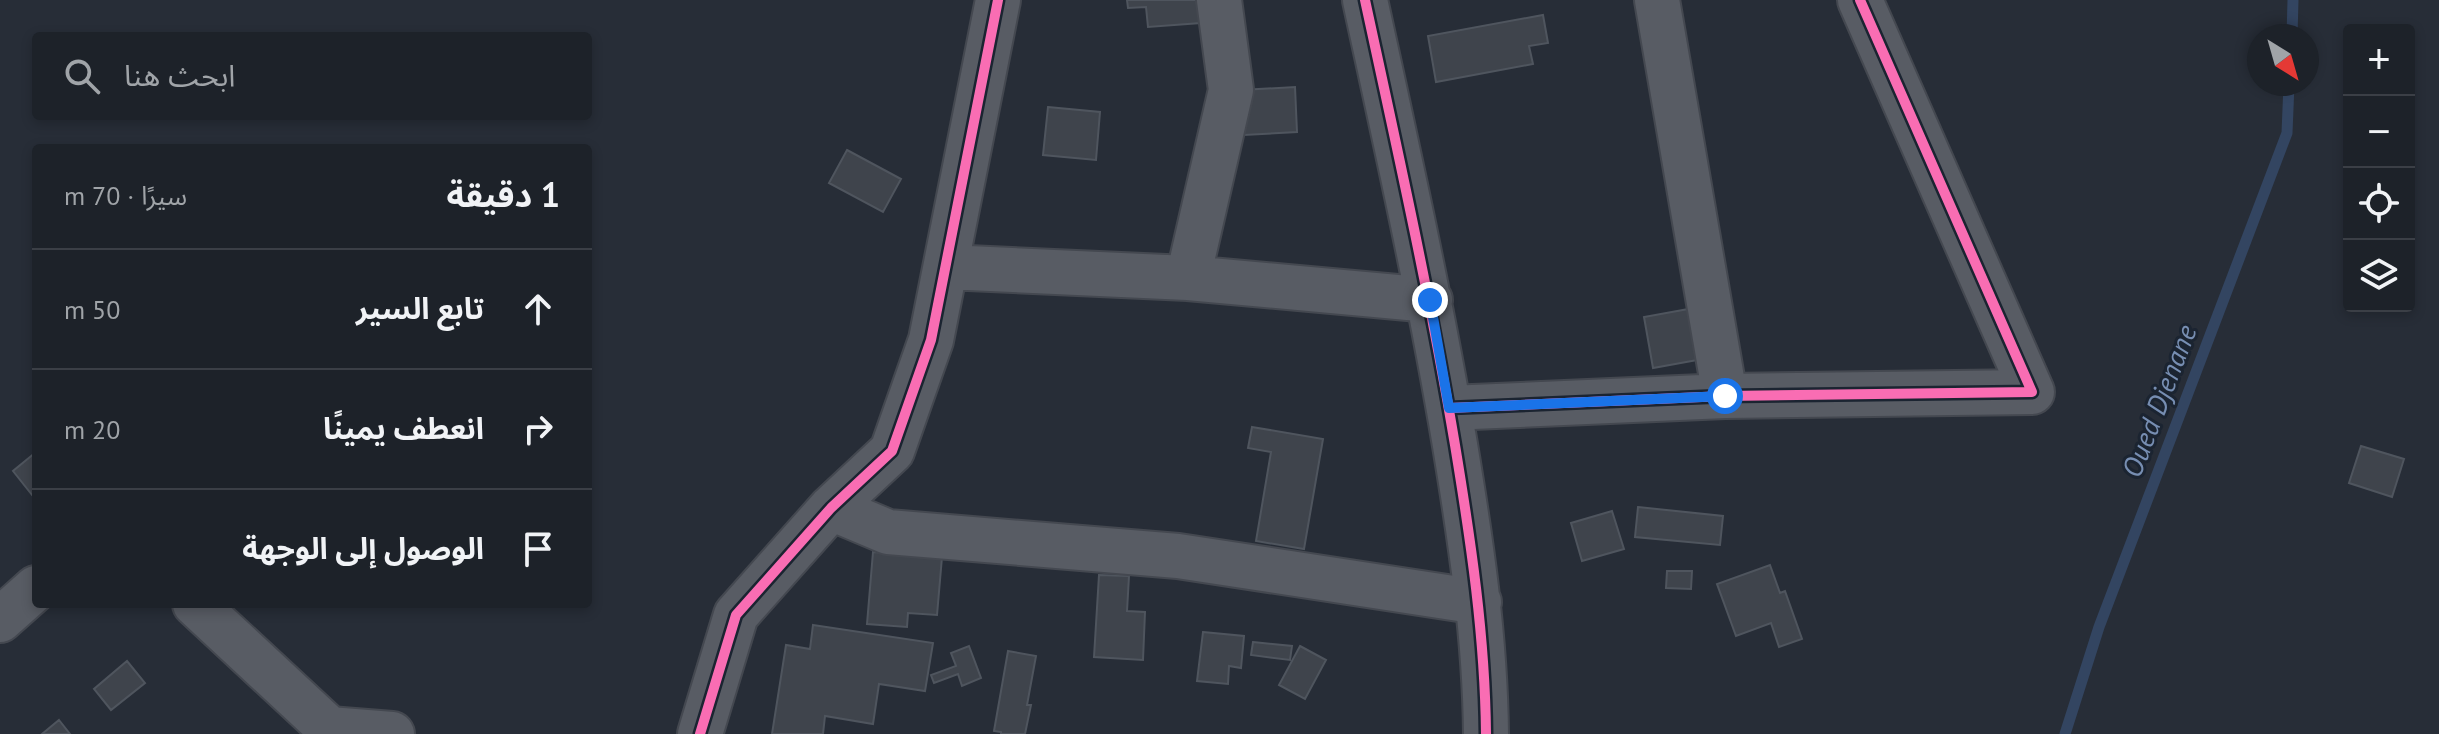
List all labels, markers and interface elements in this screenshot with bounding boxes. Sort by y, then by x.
north arrow [2247,24,2319,96]
map controls [2343,24,2415,312]
button: + [2343,24,2415,96]
search box [32,32,592,120]
icon: search [60,54,104,98]
text: ابحث هنا [124,55,235,94]
button: − [2343,96,2415,168]
button: locate [2343,168,2415,240]
text: 1 دقيقة [447,172,560,216]
text: سيرًا · 70 m [64,179,187,212]
button: layers [2343,240,2415,312]
route end [1412,282,1448,318]
icon: ahead [516,287,560,331]
text: تابع السير [356,288,484,327]
text: 50 m [64,293,120,326]
water label: Oued Djenane [2113,319,2205,482]
route start [1707,378,1743,414]
icon: right [516,407,560,451]
text: انعطف يمينًا [323,408,484,447]
text: 20 m [64,413,120,446]
icon: arrive [516,527,560,571]
text: الوصول إلى الوجهة [242,528,484,567]

